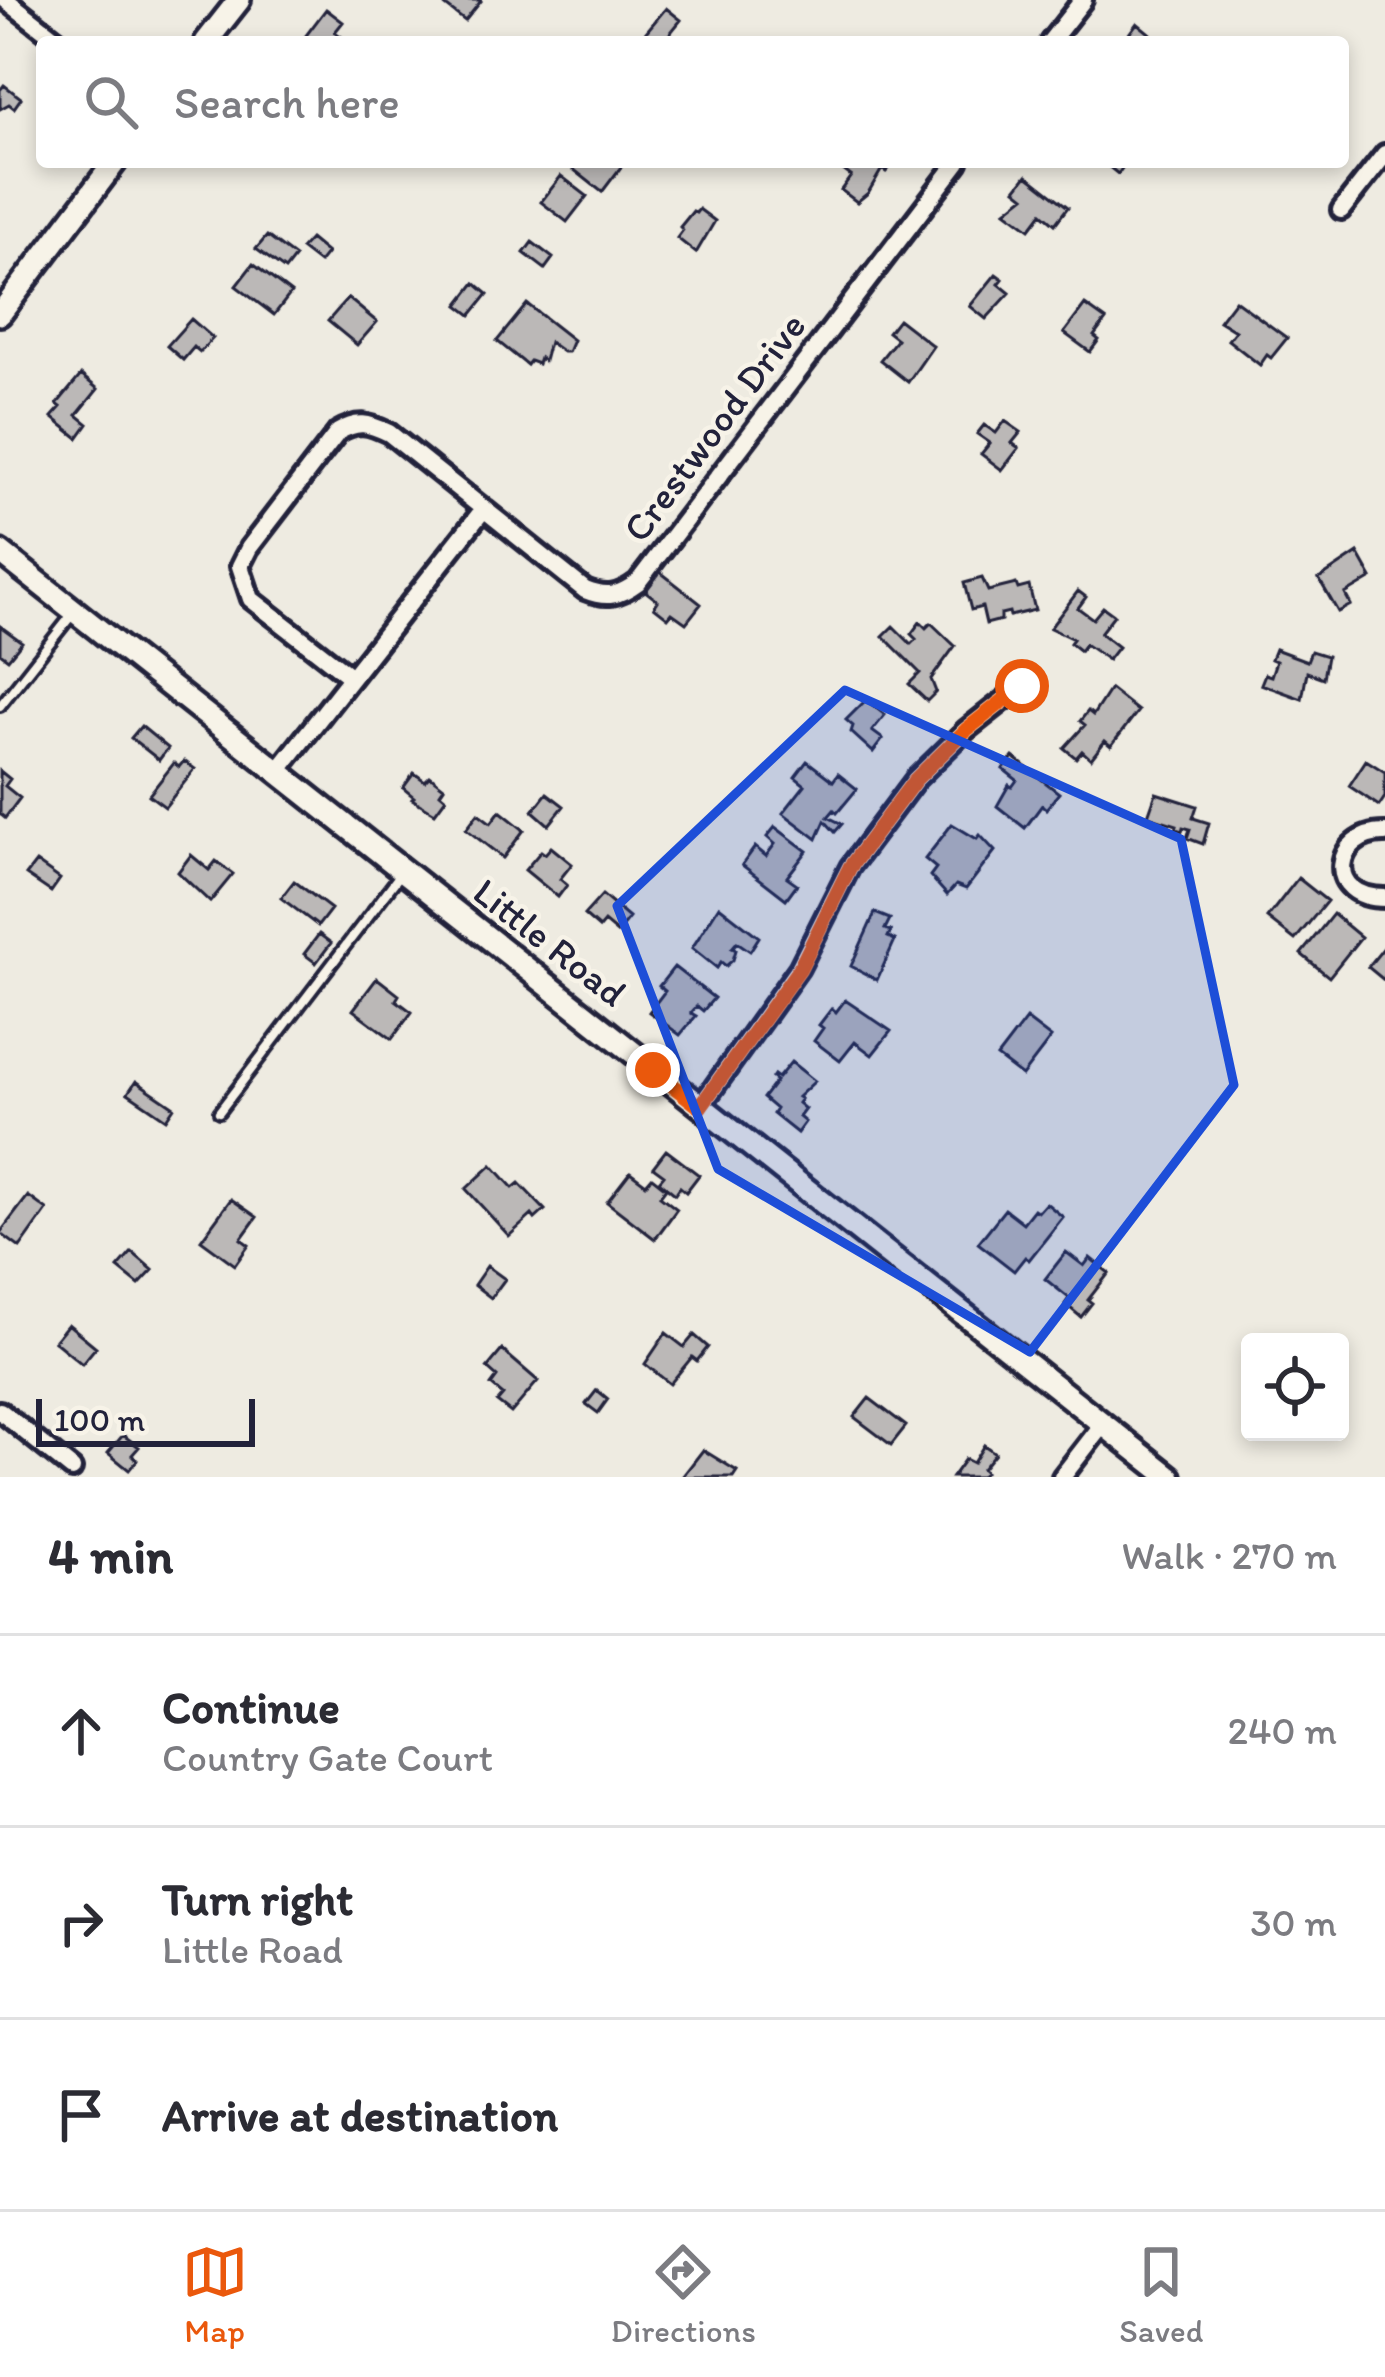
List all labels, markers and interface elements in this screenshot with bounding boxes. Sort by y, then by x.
search box [36,36,1349,168]
icon: search [78,69,144,135]
text: Search here [174,75,400,129]
street label: Crestwood Drive [613,303,815,551]
route start [995,659,1049,713]
street label: Little Road [464,868,636,1016]
route end [626,1043,680,1097]
map controls [1241,1333,1349,1441]
button: locate [1241,1333,1349,1441]
scale bar [36,1393,255,1446]
text: 100 m [54,1400,145,1439]
text: 4 min [48,1525,173,1586]
text: Walk · 270 m [1121,1532,1337,1579]
text: Continue [162,1680,340,1734]
icon: ahead [48,1698,114,1764]
text: 240 m [1227,1707,1337,1754]
text: Country Gate Court [162,1734,493,1781]
text: Turn right [162,1872,353,1926]
icon: right [48,1890,114,1956]
text: 30 m [1250,1899,1337,1946]
text: Little Road [162,1926,343,1973]
icon: arrive [48,2082,114,2148]
text: Arrive at destination [162,2088,558,2142]
tab: Map [182,2239,248,2350]
tab: Directions [611,2239,756,2350]
tab: Saved [1119,2239,1203,2350]

